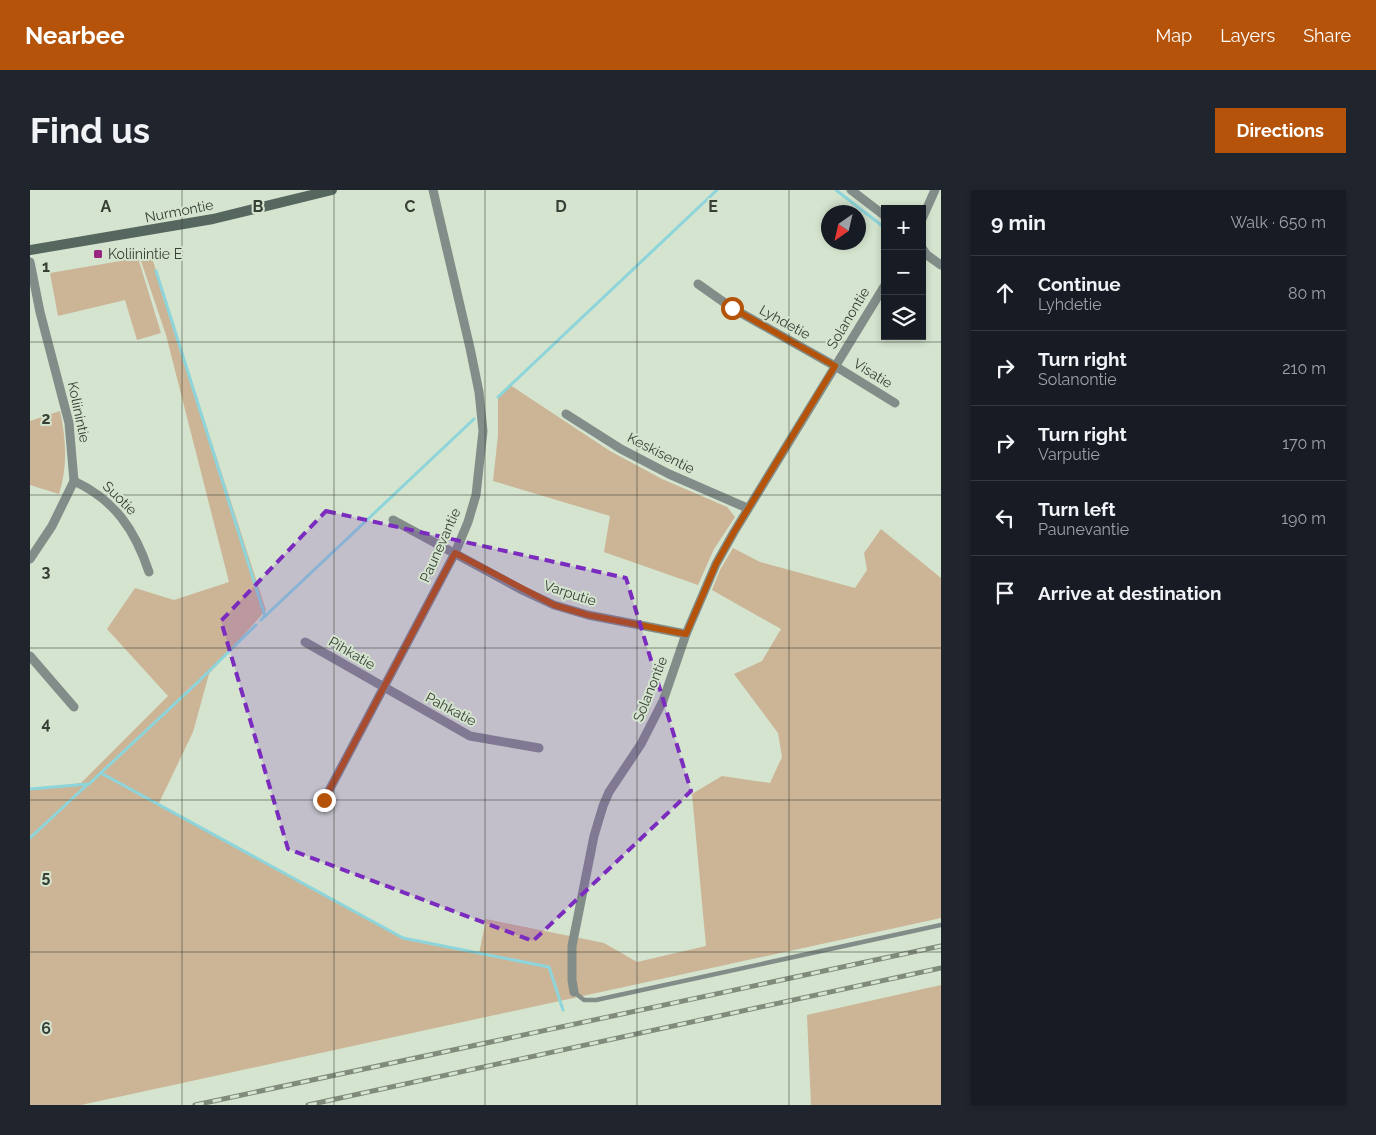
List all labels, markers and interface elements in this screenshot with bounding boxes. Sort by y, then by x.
text: Nearbee [25,21,125,50]
text: Map [1156,25,1192,46]
text: Layers [1220,25,1275,46]
text: Share [1303,25,1351,46]
button: Directions [1215,108,1346,153]
text: Find us [30,110,150,151]
text: A [101,197,112,216]
street label: Nurmontie [143,197,215,225]
text: B [253,197,264,216]
text: C [405,197,416,216]
text: D [555,197,567,216]
text: E [708,197,718,216]
north arrow [821,205,866,250]
map controls [881,205,926,340]
button: + [881,205,926,250]
text: 9 min [991,210,1046,235]
text: Walk · 650 m [1230,213,1326,232]
place label: Koliinintie E [108,246,182,262]
marker: Koliinintie E [92,248,104,260]
button: − [881,250,926,295]
text: 1 [42,257,50,276]
text: Continue [1038,273,1121,295]
icon: ahead [991,279,1019,307]
street label: Solanontie [823,284,873,352]
text: 80 m [1288,284,1326,303]
button: layers [881,295,926,340]
text: Lyhdetie [1038,295,1102,314]
route start [721,297,744,320]
street label: Lyhdetie [757,302,813,342]
text: Turn right [1038,348,1127,370]
icon: right [991,354,1019,382]
street label: Visatie [851,355,895,391]
text: 210 m [1282,359,1326,378]
text: Solanontie [1038,370,1117,389]
street label: Koliinintie [65,380,93,444]
text: 2 [41,409,51,428]
text: Turn right [1038,423,1127,445]
street label: Keskisentie [625,429,697,477]
icon: right [991,429,1019,457]
text: 170 m [1282,434,1326,453]
text: Varputie [1038,445,1100,464]
street label: Suotie [100,478,140,518]
text: Turn left [1038,498,1115,520]
icon: left [991,504,1019,532]
street label: Paunevantie [416,505,464,585]
text: 190 m [1281,509,1326,528]
text: Paunevantie [1038,520,1129,539]
text: 3 [42,562,51,581]
street label: Varputie [542,577,598,609]
icon: arrive [991,579,1019,607]
text: Arrive at destination [1038,582,1222,604]
street label: Pihkatie [326,633,378,673]
street label: Solanontie [630,654,670,724]
street label: Pahkatie [423,689,479,729]
text: 4 [41,714,51,733]
route end [313,789,336,812]
text: 5 [42,867,51,886]
text: 6 [41,1019,51,1038]

